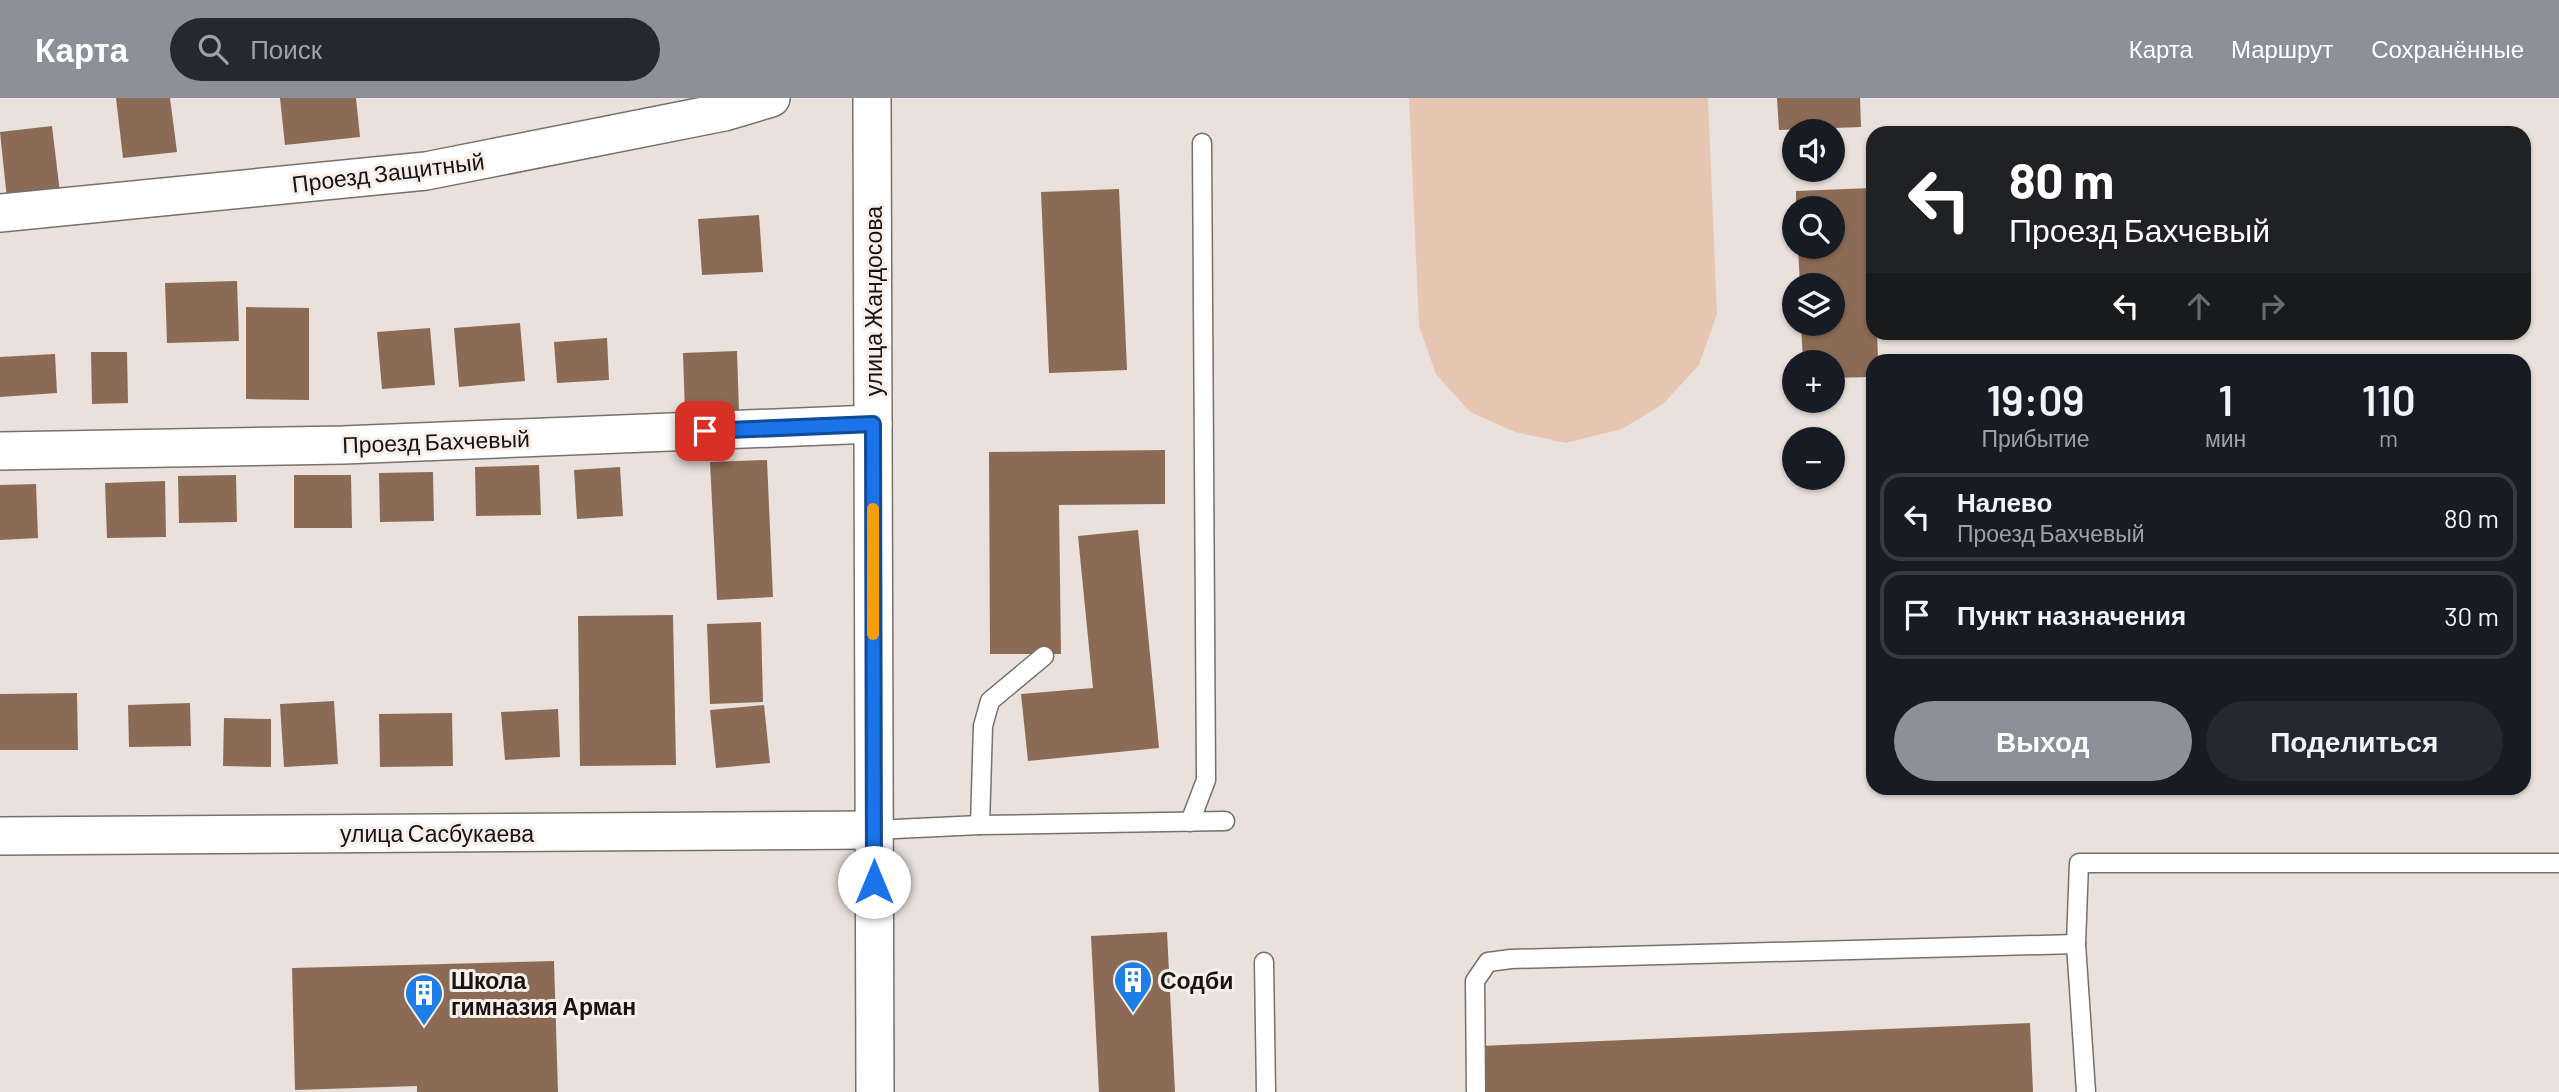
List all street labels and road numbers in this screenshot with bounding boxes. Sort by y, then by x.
street label: Проезд Защитный [290,146,486,198]
street label: улица Жандосова [859,206,887,396]
street label: Проезд Бахчевый [342,424,530,458]
street label: улица Сасбукаева [340,819,534,847]

